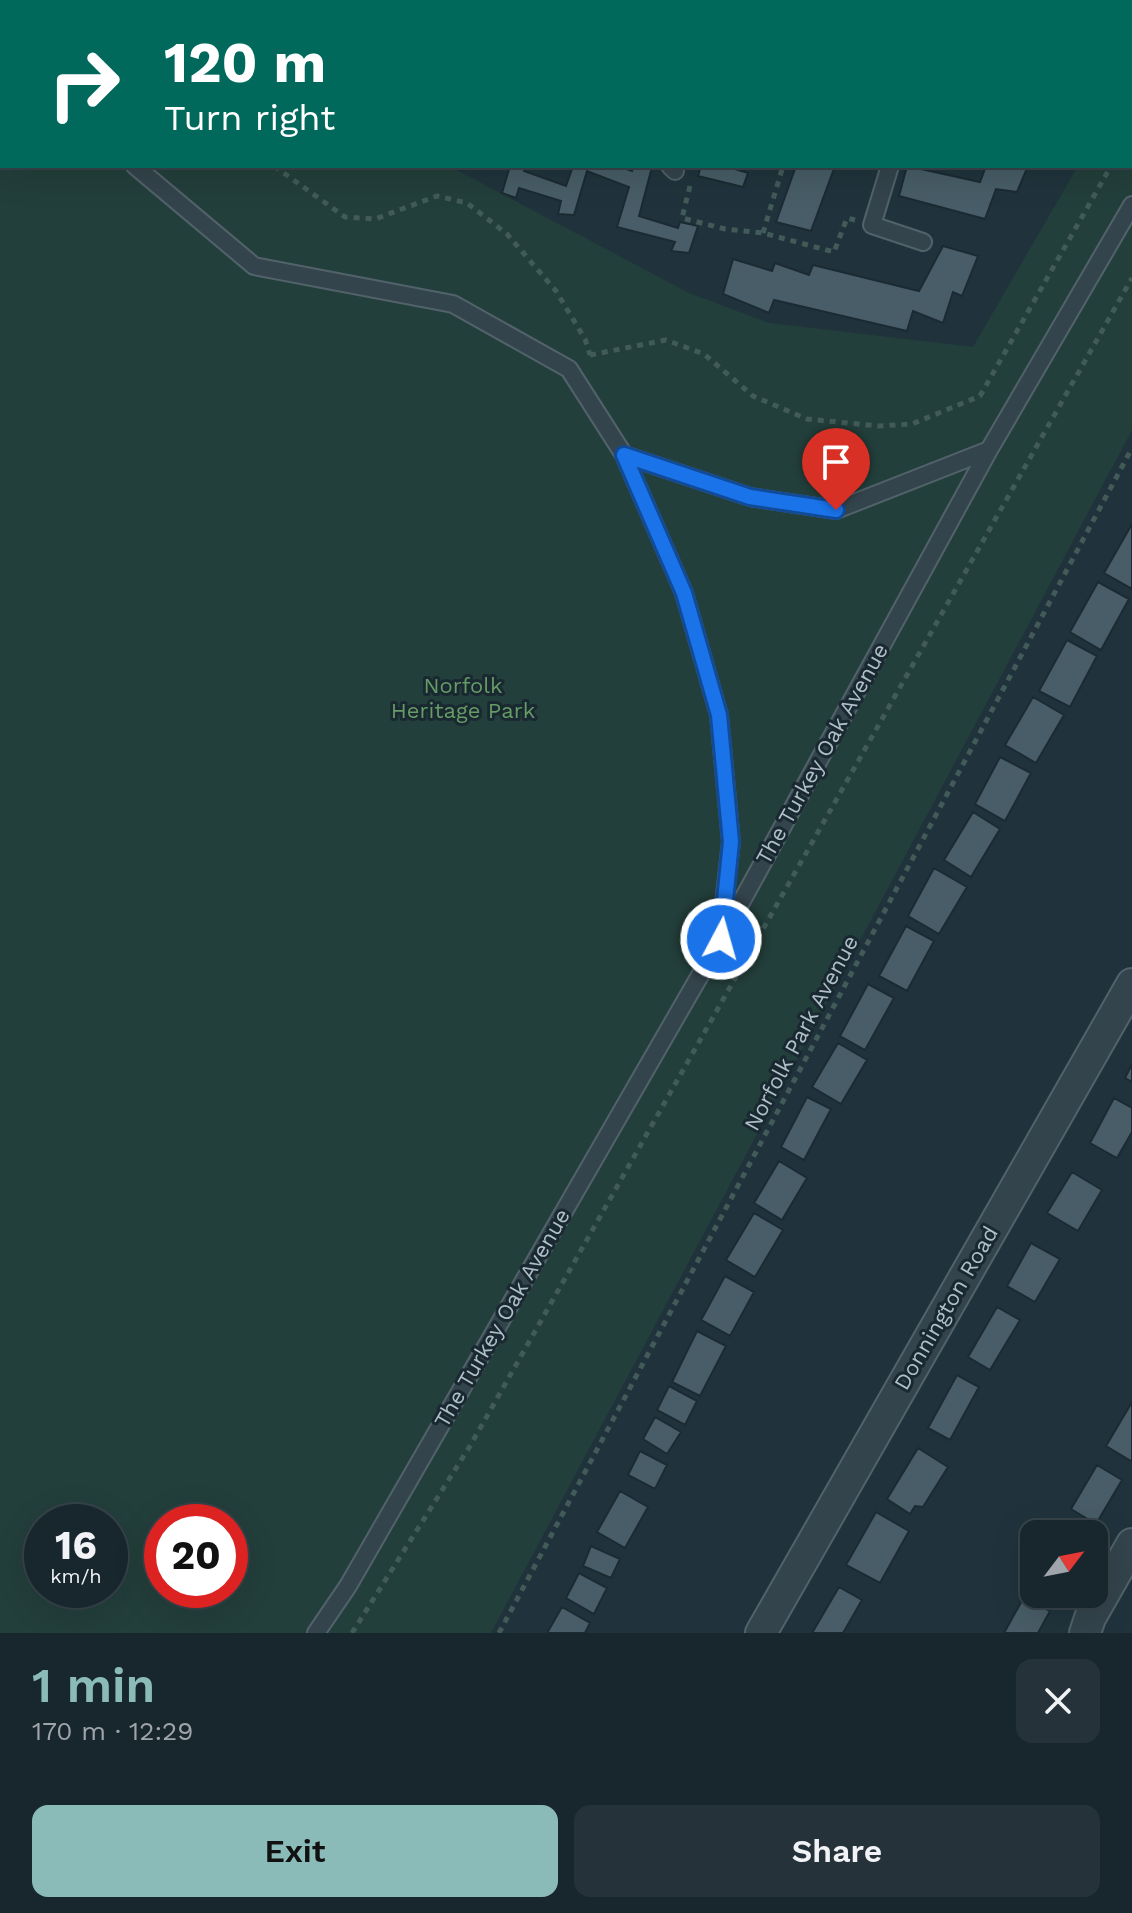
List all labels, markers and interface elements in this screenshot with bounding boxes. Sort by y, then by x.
text: 120 m [164,30,326,96]
icon: right [32,32,136,136]
text: Turn right [164,97,335,139]
pin [802,428,870,510]
icon: arrive [814,440,858,484]
street label: The Turkey Oak Avenue [751,639,893,869]
park label: Norfolk Heritage Park [391,673,535,723]
position arrow [679,897,763,981]
street label: Norfolk Park Avenue [739,931,863,1135]
street label: The Turkey Oak Avenue [429,1204,575,1432]
street label: Donnington Road [889,1222,1003,1394]
speed limit sign: 20 [144,1504,248,1608]
north arrow [1020,1520,1108,1608]
map controls [1020,1520,1108,1608]
text: 16 [55,1522,97,1569]
text: km/h [50,1564,102,1588]
text: 1 min [32,1657,155,1714]
button: close [1016,1659,1100,1743]
text: 170 m · 12:29 [32,1716,193,1746]
button: Exit [32,1805,558,1897]
button: Share [574,1805,1100,1897]

